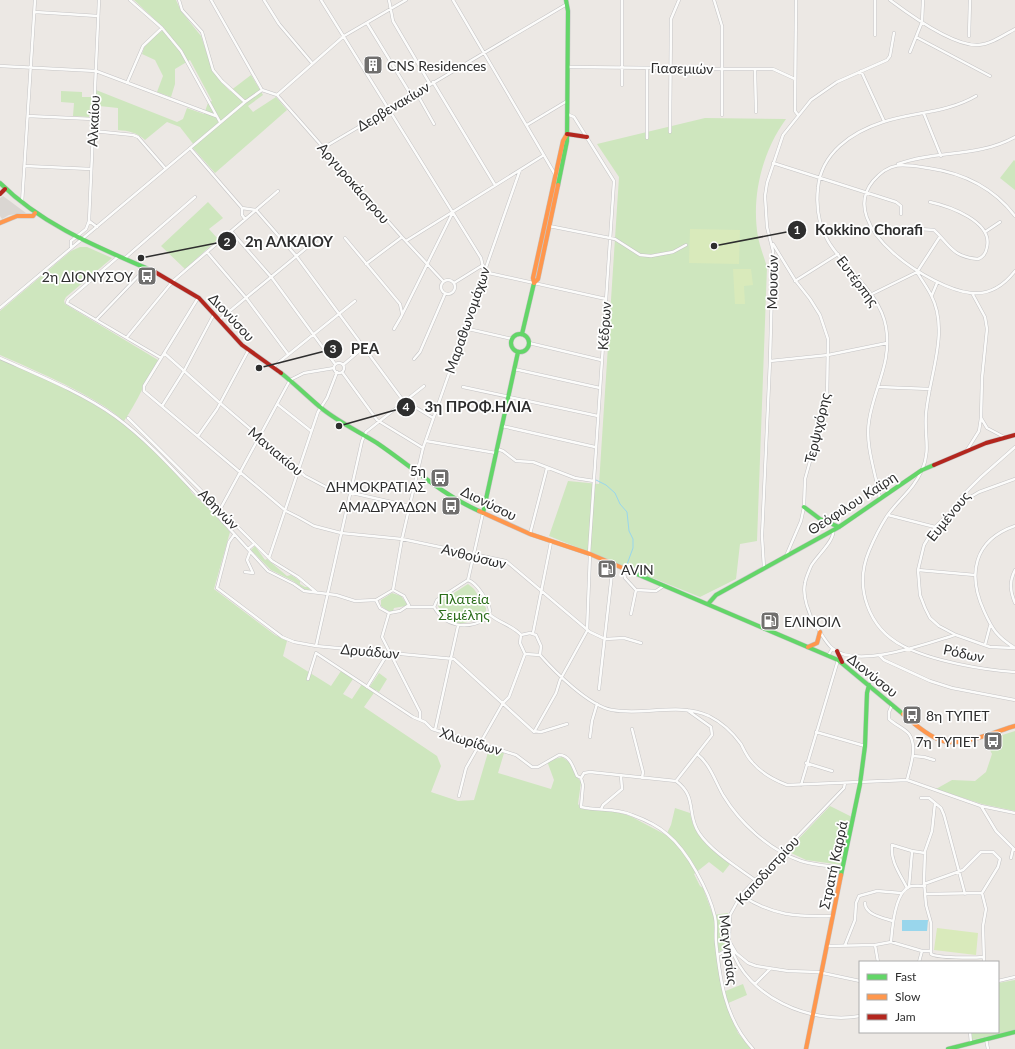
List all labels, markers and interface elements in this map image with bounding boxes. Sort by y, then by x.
building icon: CNS Residences [362,54,384,76]
place label: CNS Residences [387,57,486,74]
street label: Γιασεμιών [651,59,713,77]
street label: Δερβενακίων [354,78,432,134]
street label: Αλκαίου [83,95,103,147]
street label: Αργυροκάστρου [314,139,394,227]
callout: Kokkino Chorafi [787,217,931,244]
text: Kokkino Chorafi [815,220,923,238]
text: 1 [794,222,801,237]
callout: 2η ΑΛΚΑΙΟΥ [217,228,342,255]
text: 2η ΑΛΚΑΙΟΥ [245,232,333,250]
text: 2 [224,234,231,249]
street label: Ευτέρπης [833,252,883,310]
street label: Μουσών [763,255,781,309]
street label: Μαραθωνομάχων [441,264,493,376]
bus stop icon: 2η ΔΙΟΝΥΣΟΥ [136,265,158,287]
place label: 2η ΔΙΟΝΥΣΟΥ [42,268,133,285]
street label: Διονύσου [205,289,259,345]
street label: Κέδρων [594,301,614,351]
callout: ΡΕΑ [323,336,387,363]
text: ΡΕΑ [351,339,380,357]
text: 3 [330,341,337,356]
street label: Τερψιχόρης [801,390,833,465]
callout: 3η ΠΡΟΦ.ΗΛΙΑ [396,393,539,420]
text: 3η ΠΡΟΦ.ΗΛΙΑ [424,397,532,415]
text: 4 [403,399,410,414]
street label: Μανιακίου [245,423,307,479]
place label: 5η ΔΗΜΟΚΡΑΤΙΑΣ [326,462,426,495]
bus stop icon: 5η ΔΗΜΟΚΡΑΤΙΑΣ [429,467,451,489]
street label: Θεόφιλου Καϊρη [804,468,900,538]
street label: Διονύσου [458,482,520,524]
street label: Αθηνών [195,485,243,533]
street label: Ευμένους [923,487,974,544]
bus stop icon: ΑΜΑΔΡΥΑΔΩΝ [440,495,462,517]
place label: ΑΜΑΔΡΥΑΔΩΝ [339,498,437,515]
street label: Ανθούσων [440,540,508,572]
fuel station icon: AVIN [596,558,618,580]
place label: AVIN [621,561,654,578]
park label: Πλατεία Σεμέλης [438,590,490,623]
fuel station icon: ΕΛΙΝΟΙΛ [759,610,781,632]
place label: ΕΛΙΝΟΙΛ [784,613,841,630]
street label: Δρυάδων [340,640,400,662]
street label: Ρόδων [942,640,986,666]
street label: Διονύσου [844,650,902,700]
bus stop icon: 8η ΤΥΠΕΤ [901,704,923,726]
place label: 8η ΤΥΠΕΤ [926,707,990,724]
street label: Χλωρίδων [438,723,504,759]
bus stop icon: 7η ΤΥΠΕΤ [982,730,1004,752]
place label: 7η ΤΥΠΕΤ [916,733,980,750]
street label: Στρατή Καρρά [815,819,851,911]
street label: Καποδιστρίου [732,832,802,908]
street label: Μαγνησίας [716,914,742,987]
legend [859,961,999,1033]
text: Fast [895,969,917,984]
text: Slow [895,989,921,1004]
text: Jam [895,1009,916,1024]

